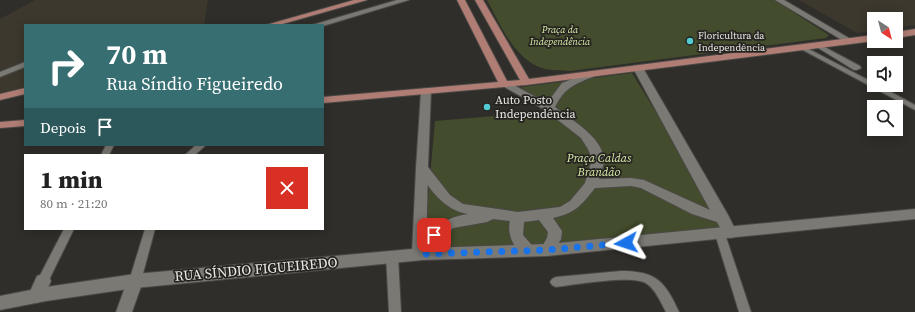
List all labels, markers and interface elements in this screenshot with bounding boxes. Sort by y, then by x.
north arrow [867,12,903,48]
map controls [867,12,903,136]
park label: Praça da Independência [529,23,591,48]
place label: Floricultura da Independência [698,29,766,54]
text: 70 m [106,35,168,73]
marker: Floricultura da Independência [685,36,695,46]
icon: right [40,40,92,92]
button: sound [867,56,903,92]
text: Rua Síndio Figueiredo [106,71,283,96]
place label: Auto Posto Independência [495,92,577,122]
button: search [867,100,903,136]
marker: Auto Posto Independência [482,102,492,112]
icon: arrive [94,116,116,138]
text: Depois [40,117,86,138]
park label: Praça Caldas Brandão [566,150,632,180]
text: 1 min [40,163,103,196]
button: close [266,167,308,209]
text: 80 m · 21:20 [40,195,108,212]
pin [417,218,451,252]
position arrow [605,222,647,264]
icon: arrive [423,224,445,246]
street label: RUA SÍNDIO FIGUEIREDO [174,252,338,286]

